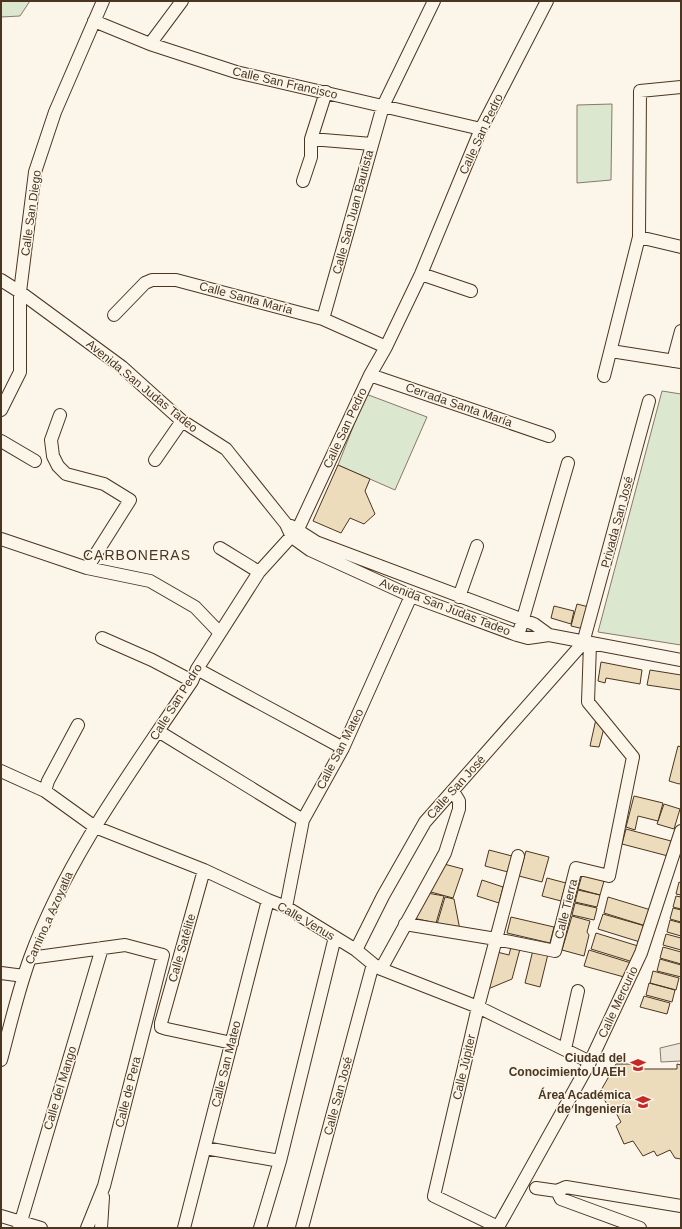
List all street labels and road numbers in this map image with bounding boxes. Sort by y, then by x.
street label: Calle San Francisco [231,64,339,102]
street label: Calle San Pedro [456,91,506,177]
street label: Calle San Juan Bautista [330,148,376,276]
street label: Calle San Diego [18,169,44,257]
street label: Calle Santa María [198,279,295,317]
street label: Avenida San Judas Tadeo [84,337,201,435]
street label: Cerrada Santa María [404,380,515,430]
street label: Calle San Pedro [320,385,370,471]
street label: Privada San José [598,474,636,569]
street label: Avenida San Judas Tadeo [378,576,513,639]
street label: Calle San Pedro [147,661,205,743]
street label: Calle San Mateo [314,706,367,792]
street label: Calle San José [424,752,488,822]
street label: Camino a Azoyatla [22,869,76,967]
street label: Calle Tierra [552,877,580,940]
street label: Calle Venus [275,899,337,943]
street label: Calle Satélite [166,912,199,984]
street label: Calle Mercurio [595,964,641,1040]
street label: Calle San Mateo [208,1019,244,1109]
street label: Calle Júpiter [450,1033,478,1101]
street label: Calle del Mango [41,1044,79,1132]
street label: Calle de Pera [112,1055,144,1129]
street label: Calle San José [321,1055,355,1137]

